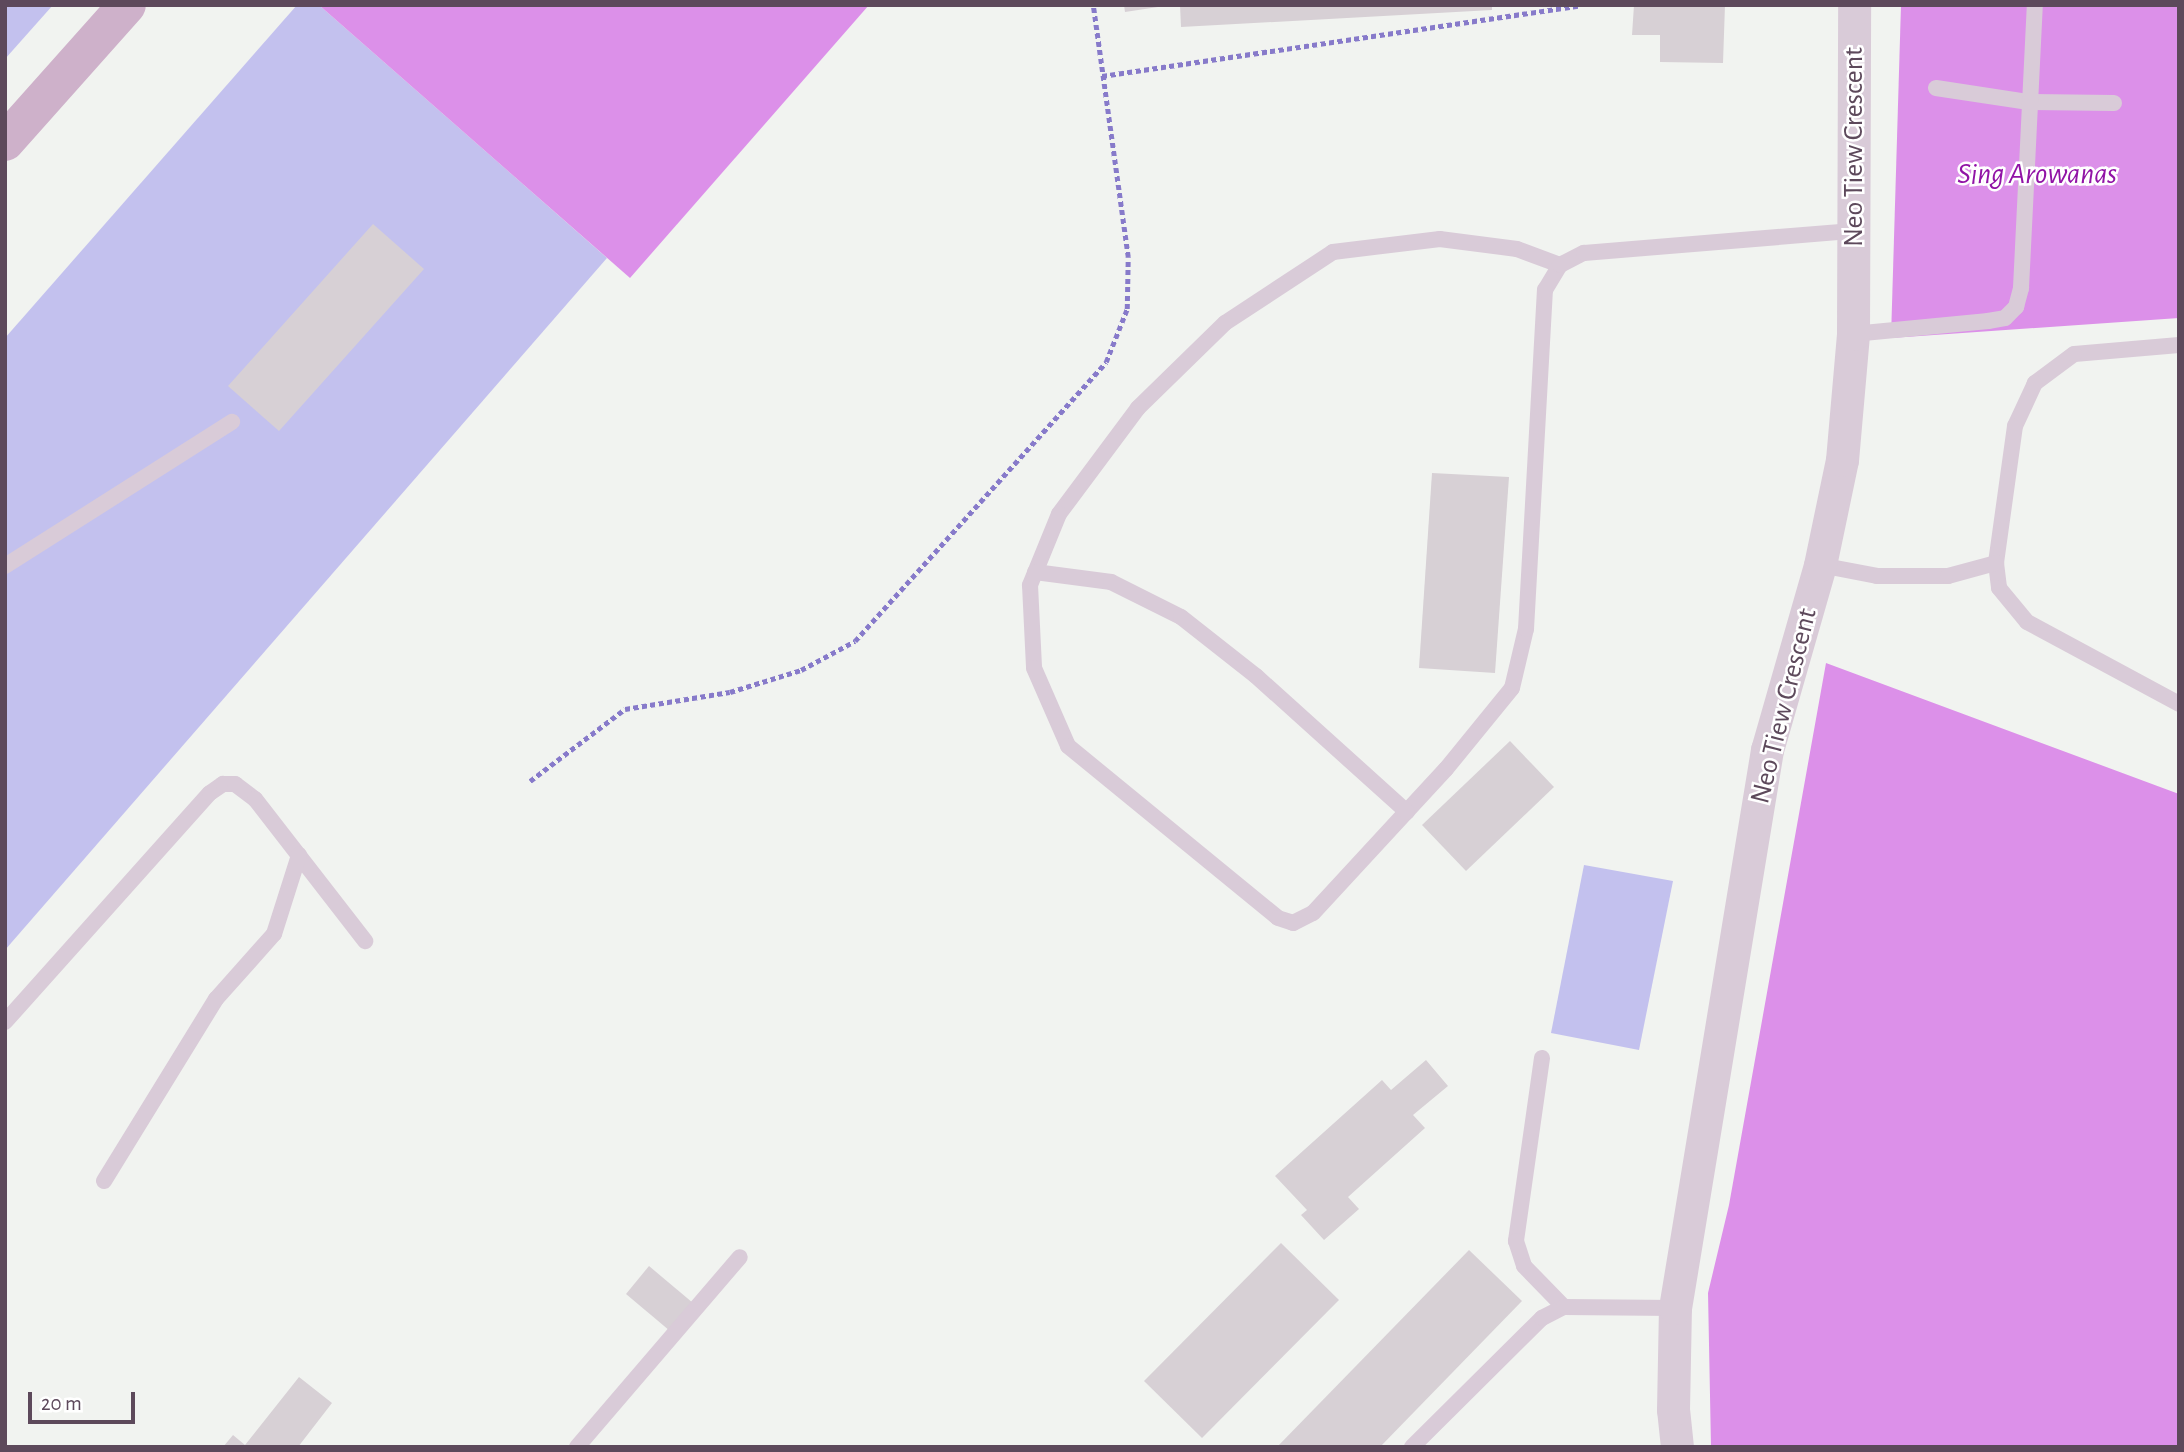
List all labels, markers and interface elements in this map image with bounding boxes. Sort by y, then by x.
street label: Neo Tiew Crescent [1837,47,1871,247]
water label: Sing Arowanas [1957,156,2117,192]
street label: Neo Tiew Crescent [1743,605,1825,807]
scale bar [32,1378,138,1422]
text: 20 m [41,1393,82,1414]

